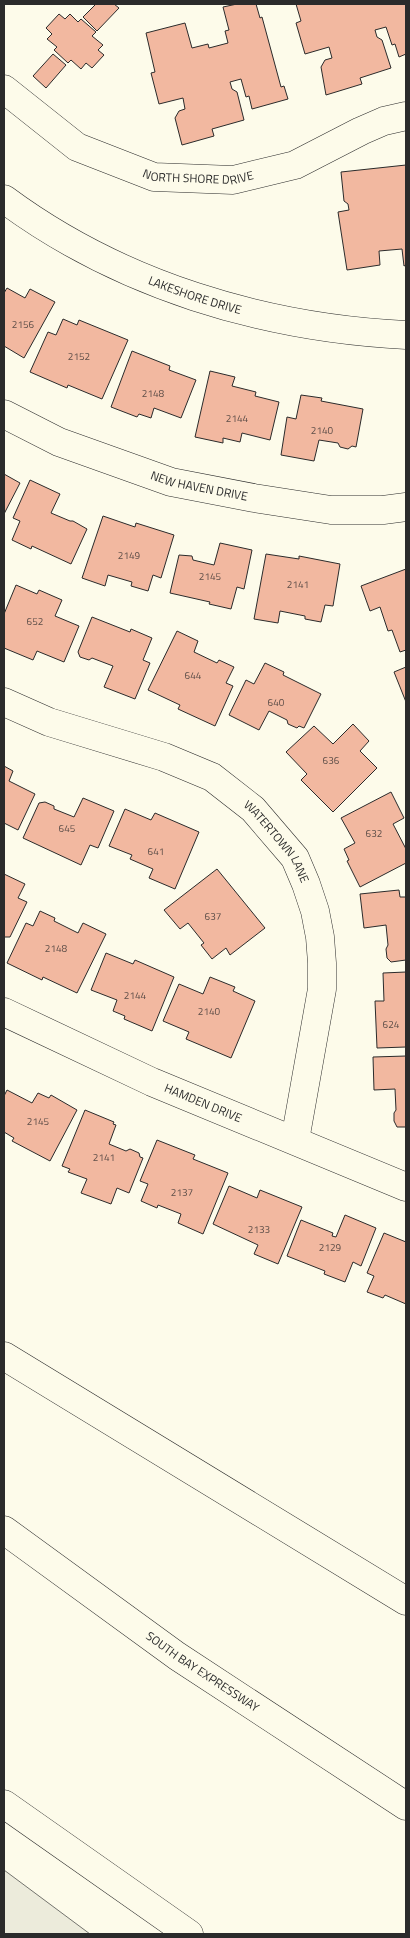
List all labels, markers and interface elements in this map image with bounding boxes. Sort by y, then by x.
street label: NORTH SHORE DRIVE [140,163,256,190]
street label: LAKESHORE DRIVE [146,271,244,319]
house number: 2156 [12,317,35,332]
house number: 2152 [68,349,90,364]
house number: 2148 [142,386,165,401]
house number: 2144 [226,411,249,426]
house number: 2140 [311,423,334,438]
street label: NEW HAVEN DRIVE [148,465,250,506]
house number: 2149 [118,548,141,563]
house number: 2145 [199,569,222,584]
house number: 2141 [287,577,309,592]
house number: 652 [27,614,43,629]
house number: 644 [185,668,202,683]
house number: 640 [268,695,285,710]
house number: 636 [323,753,340,768]
street label: WATERTOWN LANE [240,795,315,886]
house number: 645 [59,821,76,836]
house number: 632 [366,826,382,841]
house number: 641 [148,844,164,859]
house number: 637 [205,909,221,924]
house number: 2148 [45,941,68,956]
house number: 2144 [124,988,147,1003]
house number: 2140 [198,1004,221,1019]
house number: 624 [383,1017,400,1032]
street label: HAMDEN DRIVE [162,1078,245,1127]
house number: 2145 [27,1114,50,1129]
house number: 2141 [93,1150,115,1165]
house number: 2137 [171,1185,193,1200]
house number: 2133 [248,1222,270,1237]
house number: 2129 [319,1240,342,1255]
street label: SOUTH BAY EXPRESSWAY [142,1626,264,1717]

